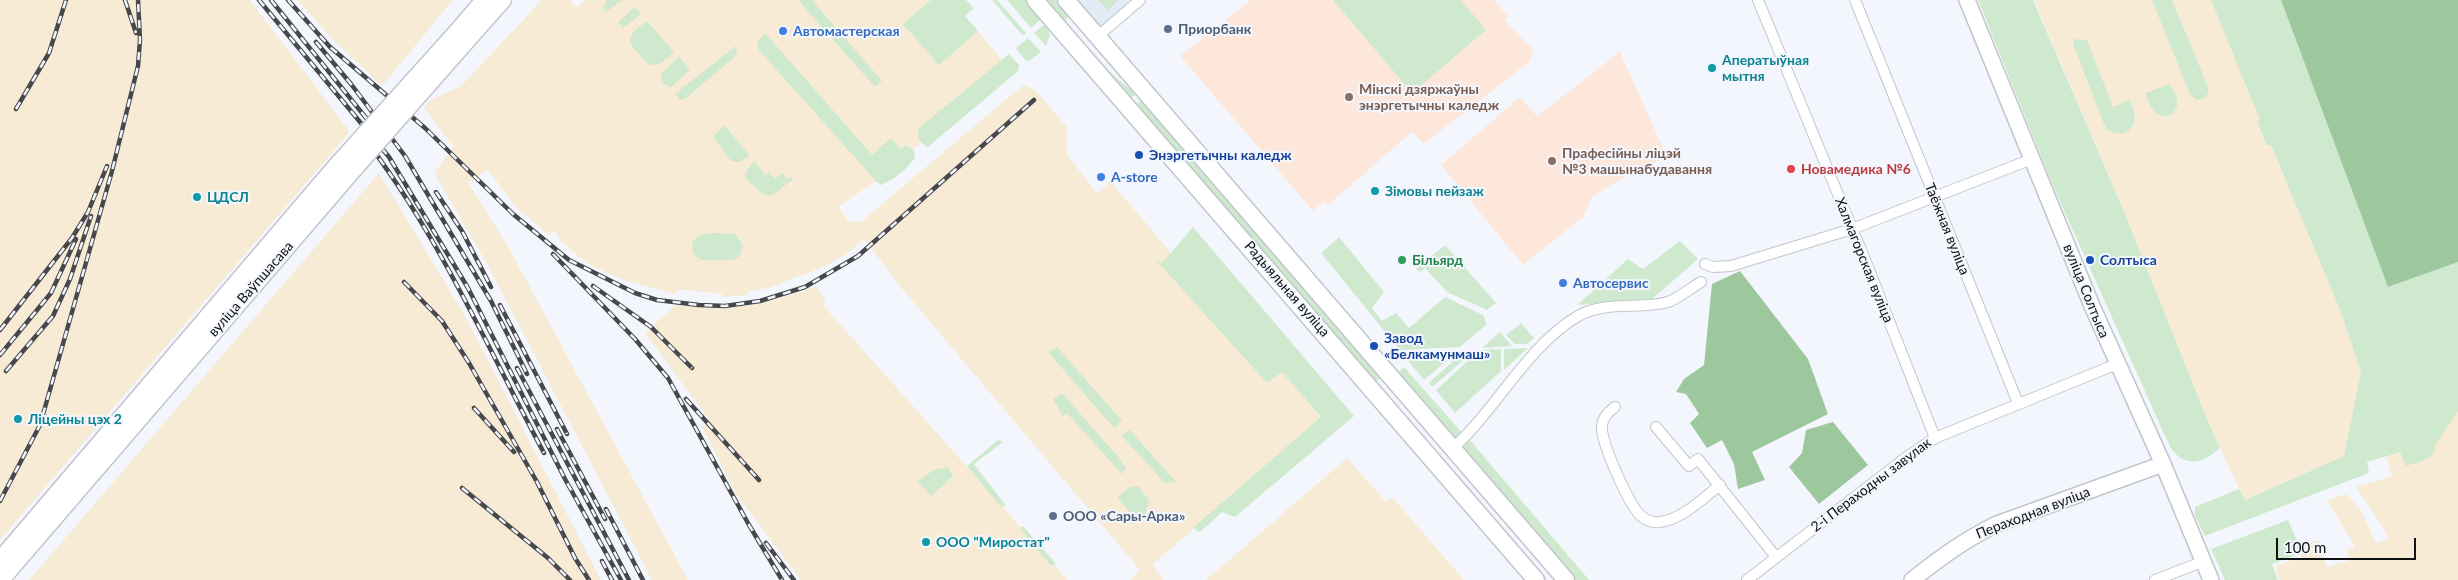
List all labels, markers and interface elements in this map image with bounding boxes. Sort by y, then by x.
place label: Приорбанк [1178,21,1251,37]
place label: Автомастерская [793,23,900,39]
marker: Приорбанк [1162,23,1174,35]
marker: Автомастерская [777,25,789,37]
place label: Аператыўная мытня [1722,52,1809,84]
marker: Аператыўная мытня [1706,62,1718,74]
place label: Мінскі дзяржаўны энэргетычны каледж [1359,81,1499,114]
marker: Мінскі дзяржаўны энэргетычны каледж [1343,91,1355,103]
place label: Прафесійны ліцэй №3 машынабудавання [1562,145,1712,178]
place label: Энэргетычны каледж [1149,147,1292,163]
marker: Энэргетычны каледж [1133,149,1145,161]
marker: Прафесійны ліцэй №3 машынабудавання [1546,155,1558,167]
place label: Новамедика №6 [1801,161,1911,177]
marker: Новамедика №6 [1785,163,1797,175]
place label: А-store [1111,169,1158,185]
marker: А-store [1095,171,1107,183]
street label: Таёжная вуліца [1921,181,1973,277]
place label: Зімовы пейзаж [1385,183,1484,199]
marker: Зімовы пейзаж [1369,185,1381,197]
place label: ЦДСЛ [207,189,249,205]
marker: ЦДСЛ [191,191,203,203]
street label: Халмагорская вуліца [1831,195,1897,325]
street label: вуліца Ваўпшасава [205,238,297,340]
street label: Радыяльная вуліца [1241,238,1333,340]
street label: вуліца Солтыса [2060,242,2112,340]
place label: Більярд [1412,252,1463,268]
place label: Солтыса [2100,252,2157,268]
marker: Більярд [1396,254,1408,266]
marker: Солтыса [2084,254,2096,266]
place label: Автосервис [1573,275,1649,291]
marker: Автосервис [1557,277,1569,289]
place label: Завод «Белкамунмаш» [1384,330,1490,362]
marker: Завод «Белкамунмаш» [1368,340,1380,352]
place label: Ліцейны цэх 2 [28,411,122,427]
marker: Ліцейны цэх 2 [12,413,24,425]
street label: 2-і Пераходны завулак [1808,434,1934,536]
street label: Пераходная вуліца [1974,483,2092,543]
place label: ООО «Сары-Арка» [1063,508,1185,524]
marker: ООО «Сары-Арка» [1047,510,1059,522]
scale bar [2278,528,2418,560]
place label: ООО "Миростат" [936,534,1050,550]
marker: ООО "Миростат" [920,536,932,548]
text: 100 m [2284,538,2326,556]

